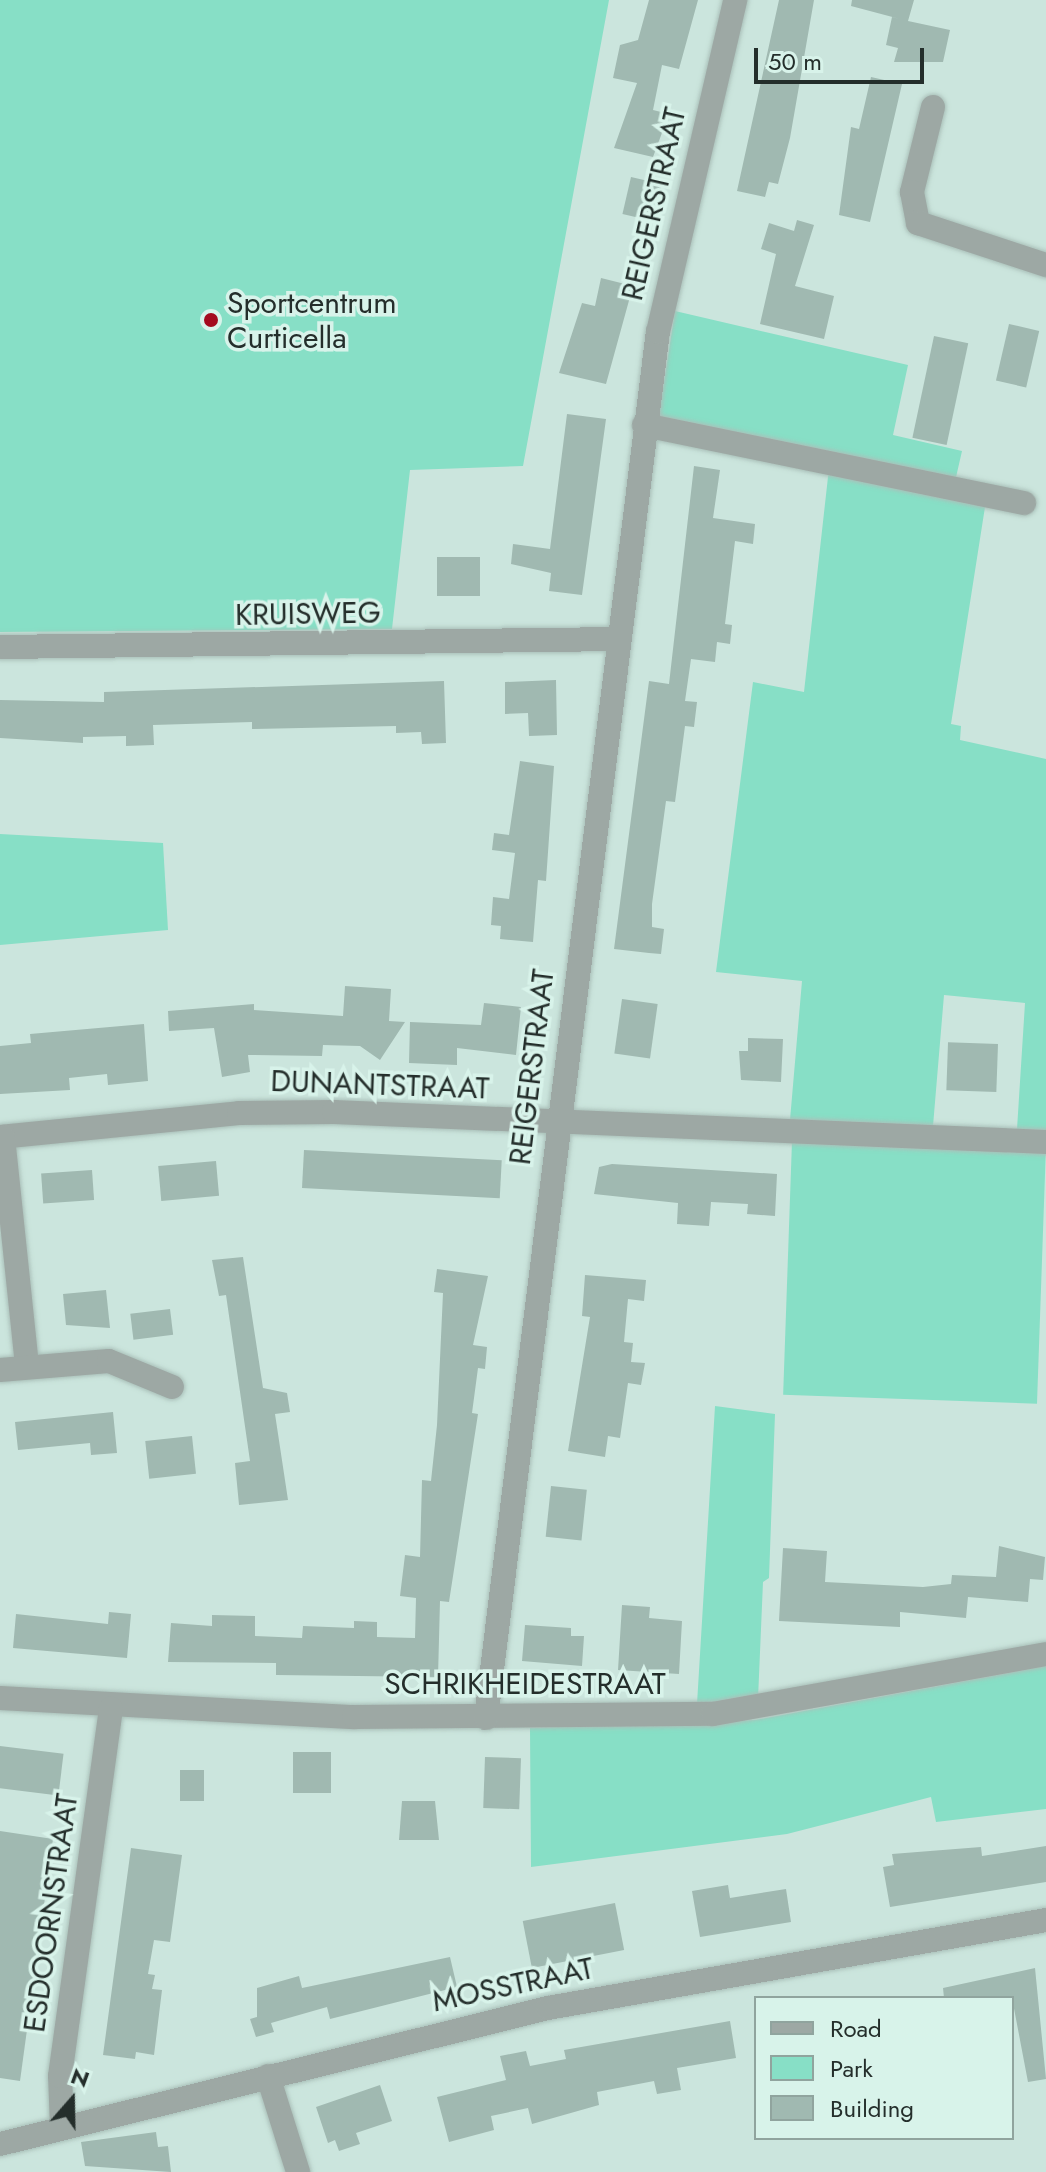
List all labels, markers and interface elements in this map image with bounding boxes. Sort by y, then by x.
scale bar [758,32,928,82]
text: 50 m [768,44,822,79]
street label: REIGERSTRAAT [614,104,694,304]
place label: Sportcentrum Curticella [227,285,397,356]
marker: Sportcentrum Curticella [202,311,220,329]
street label: KRUISWEG [235,595,381,633]
street label: REIGERSTRAAT [502,967,562,1167]
street label: DUNANTSTRAAT [270,1063,490,1107]
street label: SCHRIKHEIDESTRAAT [384,1666,666,1702]
street label: ESDOORNSTRAAT [16,1791,86,2035]
street label: MOSSTRAAT [429,1950,597,2020]
legend [754,1996,1014,2140]
text: Road [830,2011,882,2046]
text: Park [830,2051,873,2086]
text: N [67,2059,94,2095]
north arrow [32,2060,112,2140]
text: Building [830,2091,914,2126]

